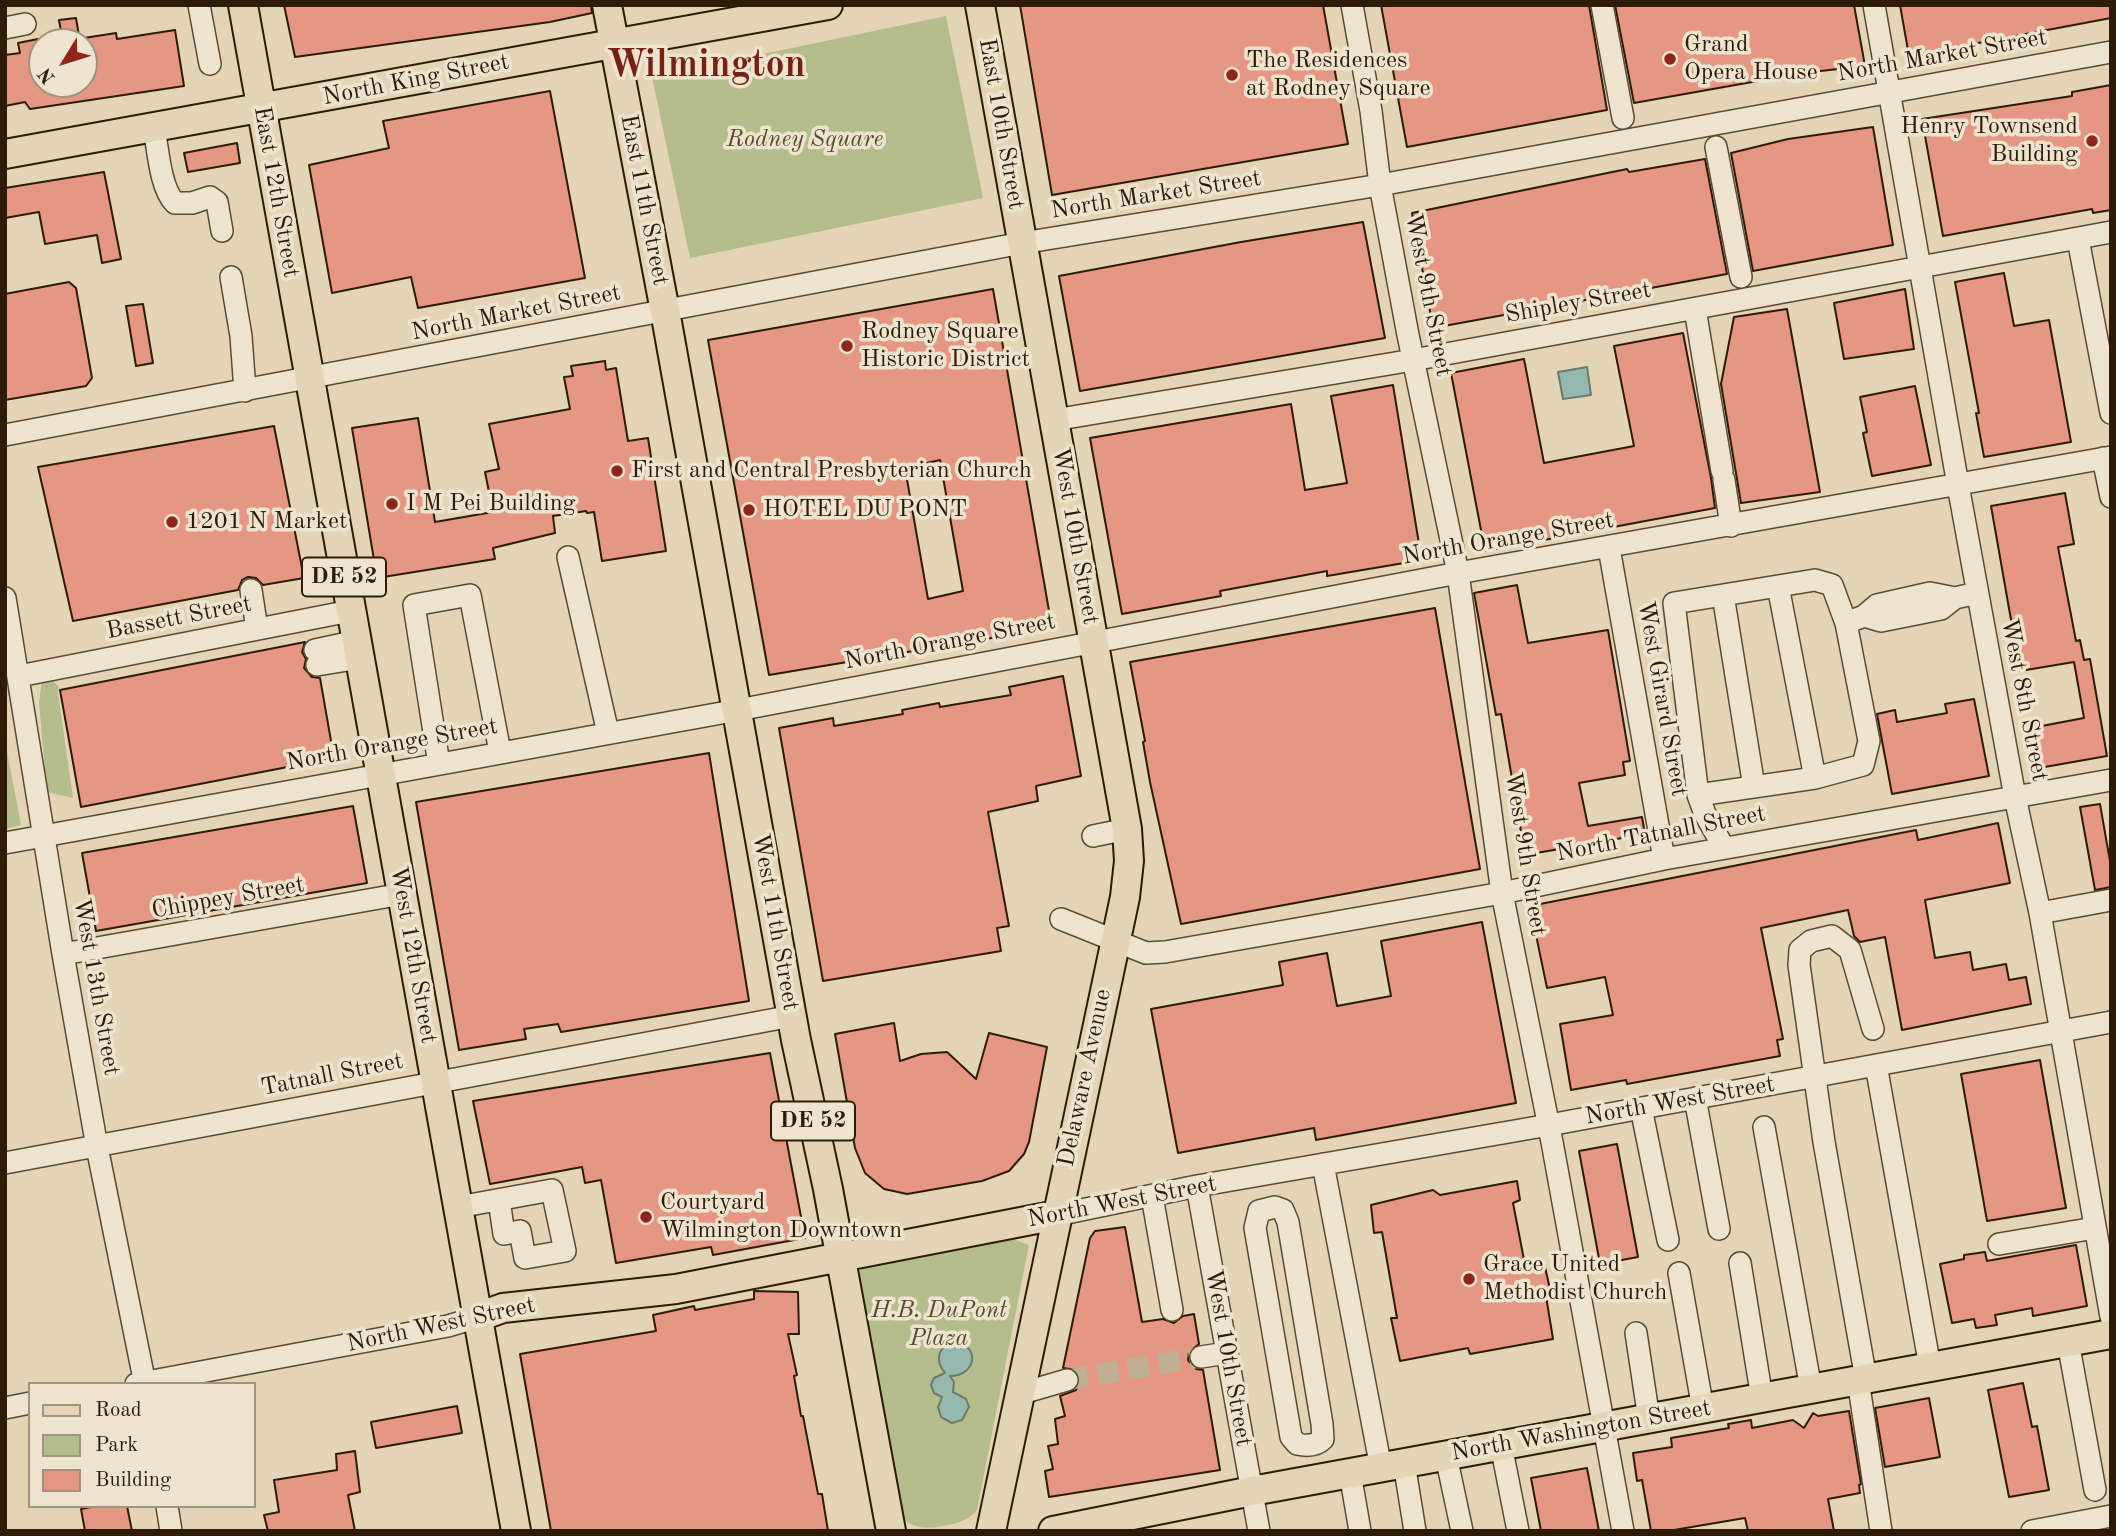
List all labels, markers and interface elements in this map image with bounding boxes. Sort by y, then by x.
street label: North Market Street [1835,23,2049,89]
north arrow [28,28,98,98]
place label: Grand Opera House [1684,31,1818,87]
street label: East 10th Street [972,36,1030,212]
district label: Wilmington [606,43,806,89]
place label: The Residences at Rodney Square [1246,47,1431,103]
street label: North King Street [320,48,512,112]
marker: Grand Opera House [1662,51,1678,67]
text: N [36,63,60,87]
marker: The Residences at Rodney Square [1224,67,1240,83]
street label: East 12th Street [247,104,305,280]
street label: East 11th Street [613,112,675,288]
place label: Henry Townsend Building [1900,113,2078,169]
park label: Rodney Square [727,126,883,154]
marker: Henry Townsend Building [2084,133,2100,149]
street label: North Market Street [1049,164,1263,226]
street label: West 9th Street [1398,211,1458,379]
street label: Shipley Street [1503,276,1653,330]
street label: North Market Street [409,279,623,347]
place label: Rodney Square Historic District [861,318,1030,374]
marker: Rodney Square Historic District [839,338,855,354]
street label: West 10th Street [1045,445,1105,627]
place label: First and Central Presbyterian Church [631,457,1032,485]
marker: First and Central Presbyterian Church [609,463,625,479]
place label: I M Pei Building [406,490,576,518]
marker: I M Pei Building [384,496,400,512]
place label: HOTEL DU PONT [763,496,967,524]
marker: HOTEL DU PONT [741,502,757,518]
street label: North Orange Street [1400,506,1616,572]
place label: 1201 N Market [186,508,347,536]
marker: 1201 N Market [164,514,180,530]
road number: DE 52 [302,558,386,596]
street label: Bassett Street [104,590,254,646]
street label: West Girard Street [1631,599,1693,799]
street label: North Orange Street [842,607,1058,677]
street label: West 8th Street [1994,616,2054,784]
street label: North Orange Street [284,712,500,778]
street label: West 9th Street [1498,770,1552,938]
street label: North Tatnall Street [1554,800,1768,868]
street label: West 11th Street [745,831,805,1013]
street label: West 12th Street [383,864,443,1046]
street label: Chippey Street [149,870,307,926]
street label: West 13th Street [66,896,126,1078]
street label: Delaware Avenue [1052,986,1118,1170]
street label: Tatnall Street [258,1047,406,1103]
street label: North West Street [1583,1070,1777,1132]
road number: DE 52 [771,1102,855,1140]
street label: North West Street [1025,1170,1219,1234]
place label: Courtyard Wilmington Downtown [660,1189,902,1245]
marker: Courtyard Wilmington Downtown [638,1209,654,1225]
place label: Grace United Methodist Church [1483,1251,1667,1307]
street label: West 10th Street [1198,1267,1258,1449]
marker: Grace United Methodist Church [1461,1271,1477,1287]
street label: North West Street [344,1291,538,1359]
park label: H.B. DuPont Plaza [871,1297,1007,1353]
legend [28,1382,256,1508]
street label: North Washington Street [1449,1394,1713,1468]
text: Road [95,1400,142,1421]
text: Park [95,1435,138,1456]
text: Building [95,1470,171,1491]

